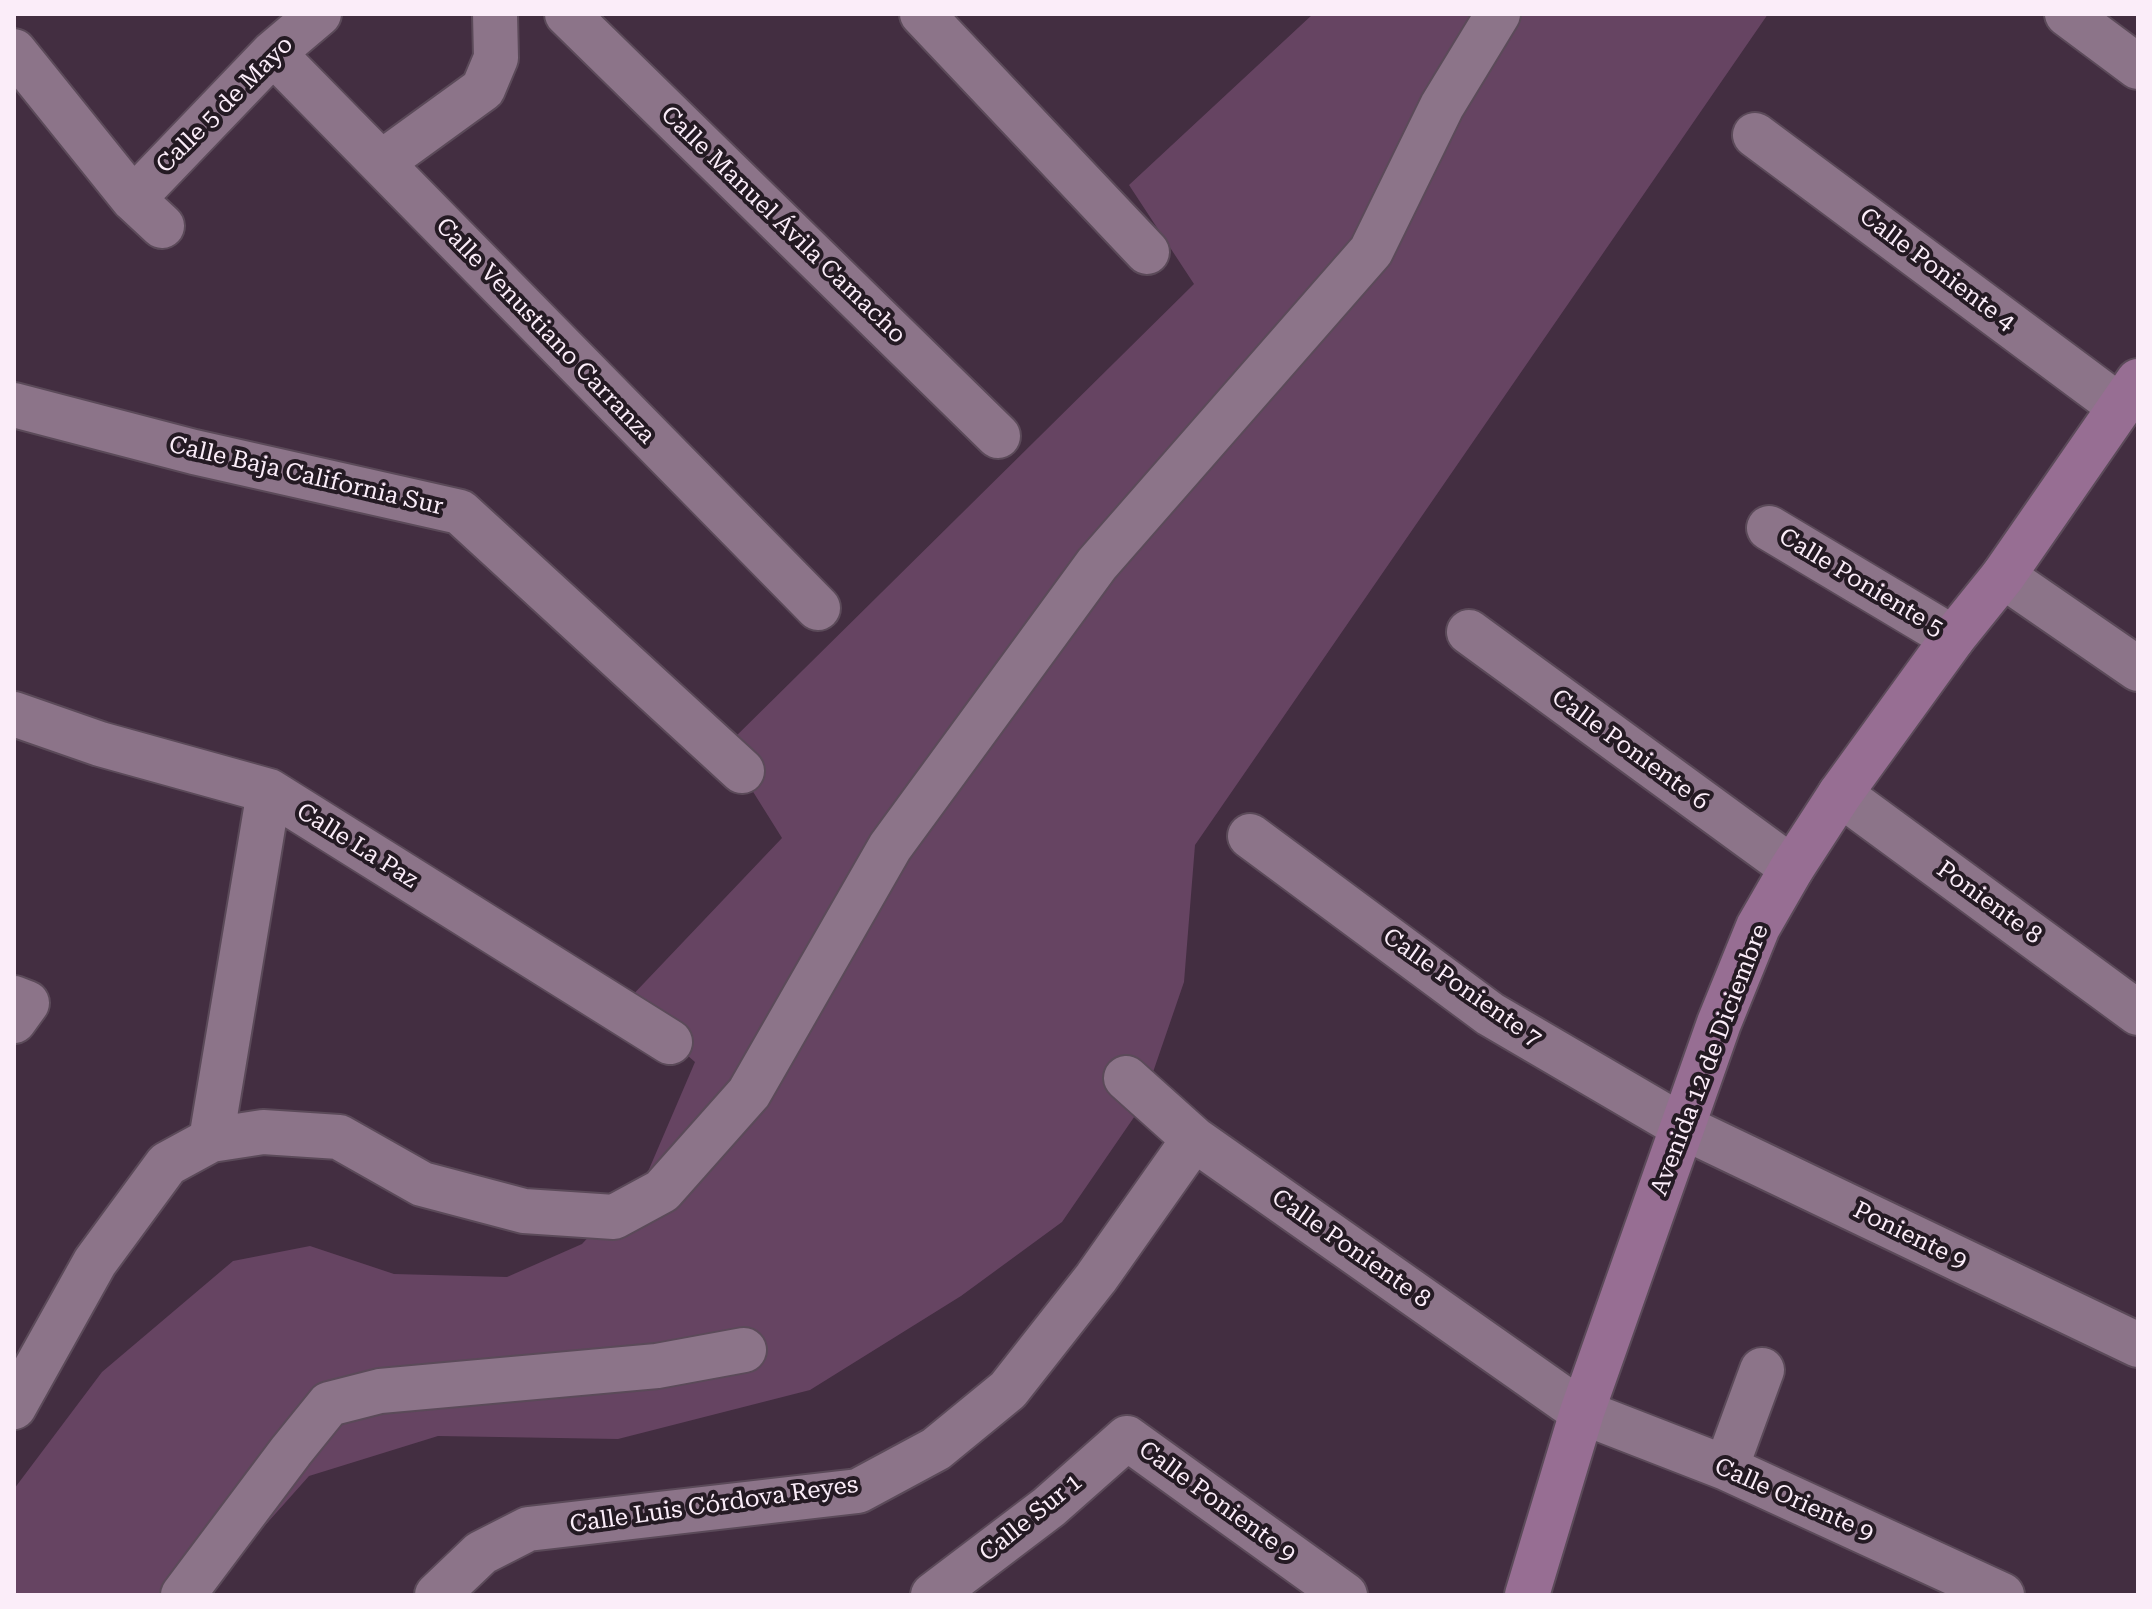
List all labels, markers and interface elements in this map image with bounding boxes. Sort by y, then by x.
street label: Calle 5 de Mayo [150,30,300,180]
street label: Calle Manuel Ávila Camacho [655,100,911,350]
street label: Calle Poniente 4 [1854,202,2020,338]
street label: Calle Venustiano Carranza [429,212,661,450]
street label: Calle Baja California Sur [166,430,446,522]
street label: Calle Poniente 5 [1773,522,1949,644]
street label: Calle Poniente 6 [1546,683,1714,817]
street label: Calle La Paz [291,797,423,895]
street label: Poniente 8 [1931,855,2047,951]
street label: Avenida 12 de Diciembre [1645,920,1775,1200]
street label: Calle Poniente 7 [1377,923,1547,1053]
street label: Calle Poniente 8 [1266,1184,1436,1314]
street label: Poniente 9 [1848,1196,1972,1276]
street label: Calle Poniente 9 [1133,1435,1301,1569]
street label: Calle Oriente 9 [1710,1452,1878,1548]
street label: Calle Sur 1 [974,1468,1088,1568]
street label: Calle Luis Córdova Reyes [568,1471,860,1539]

